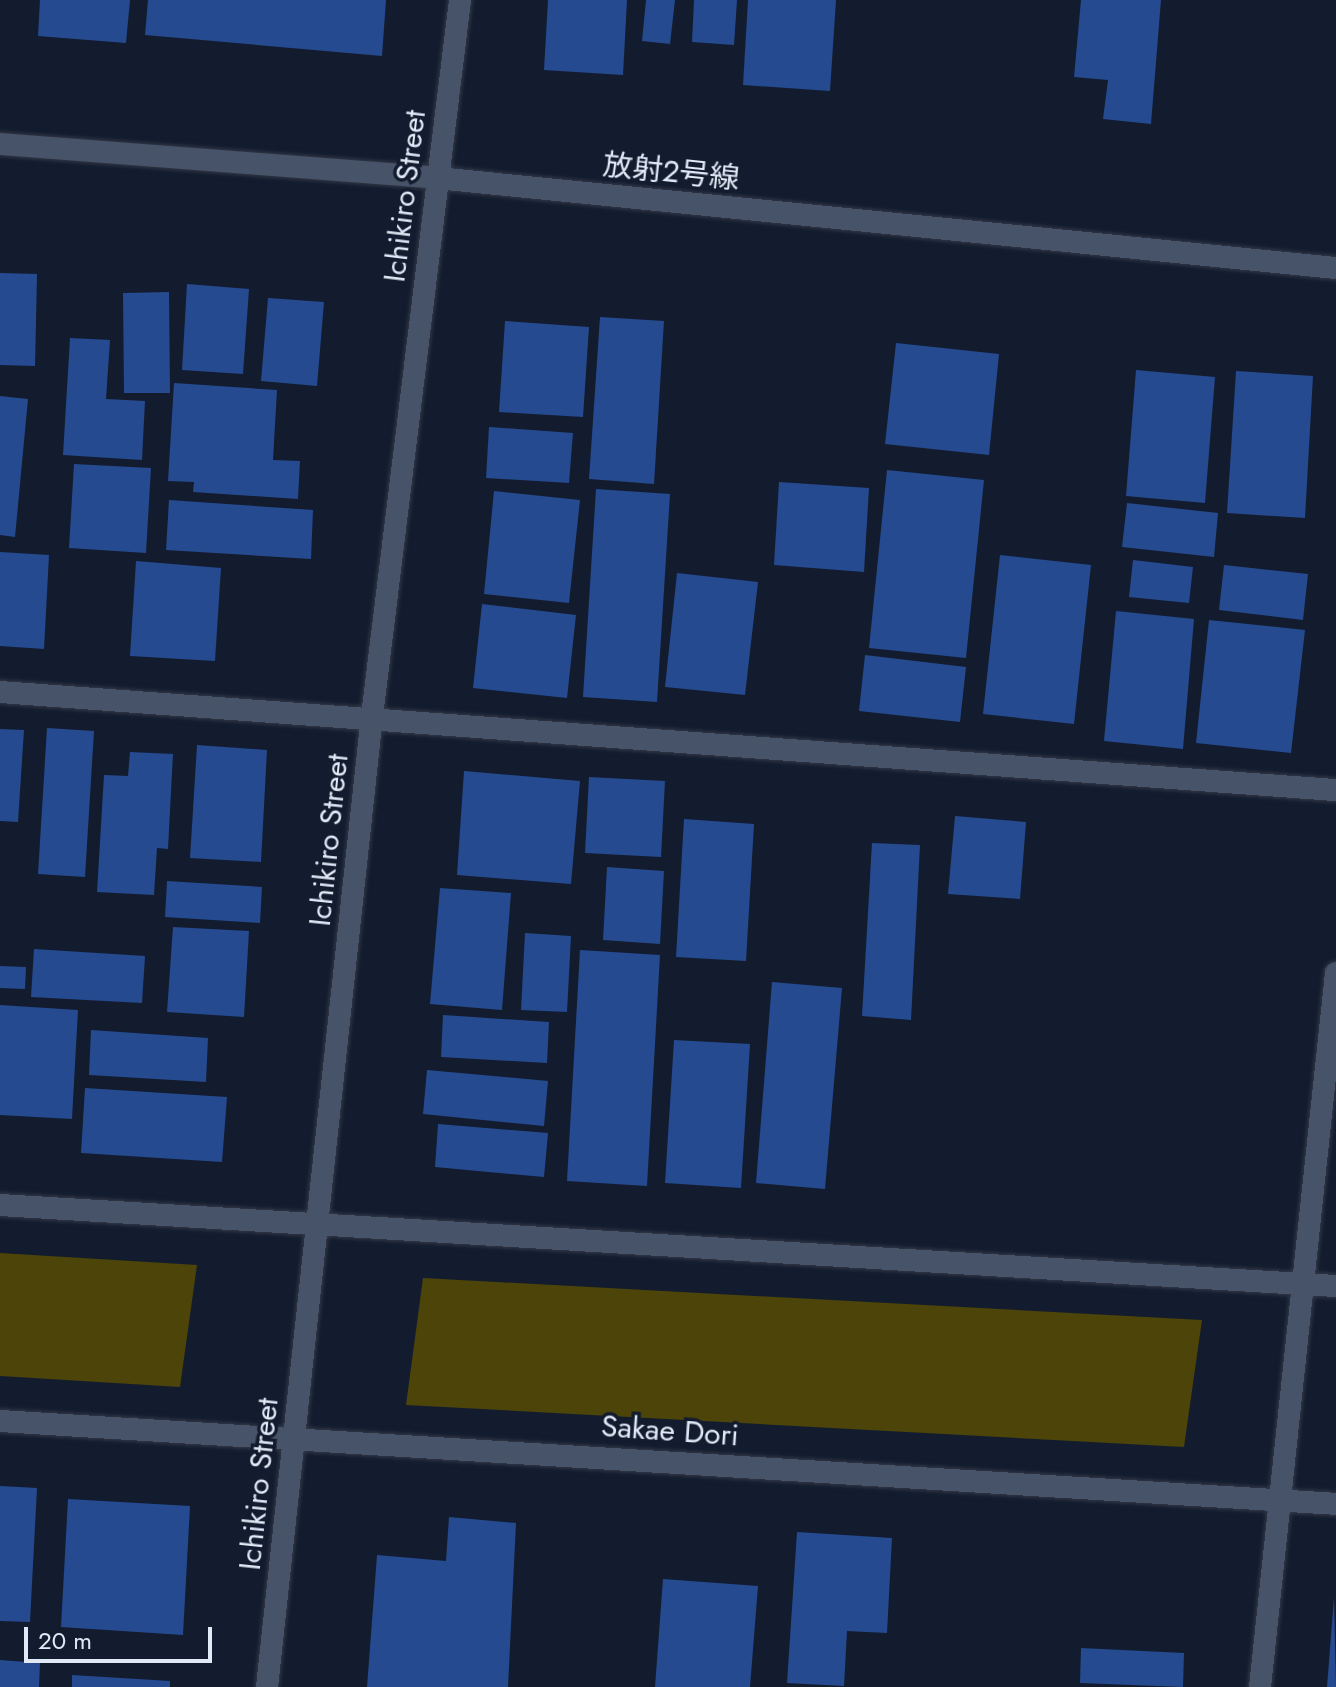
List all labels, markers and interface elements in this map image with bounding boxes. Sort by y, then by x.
street label: Ichikiro Street [377,108,433,284]
street label: 放射2号線 [601,147,741,197]
street label: Ichikiro Street [302,752,356,928]
street label: Ichikiro Street [232,1396,286,1572]
street label: Sakae Dori [600,1408,740,1454]
scale bar [28,1611,216,1661]
text: 20 m [38,1623,92,1658]

